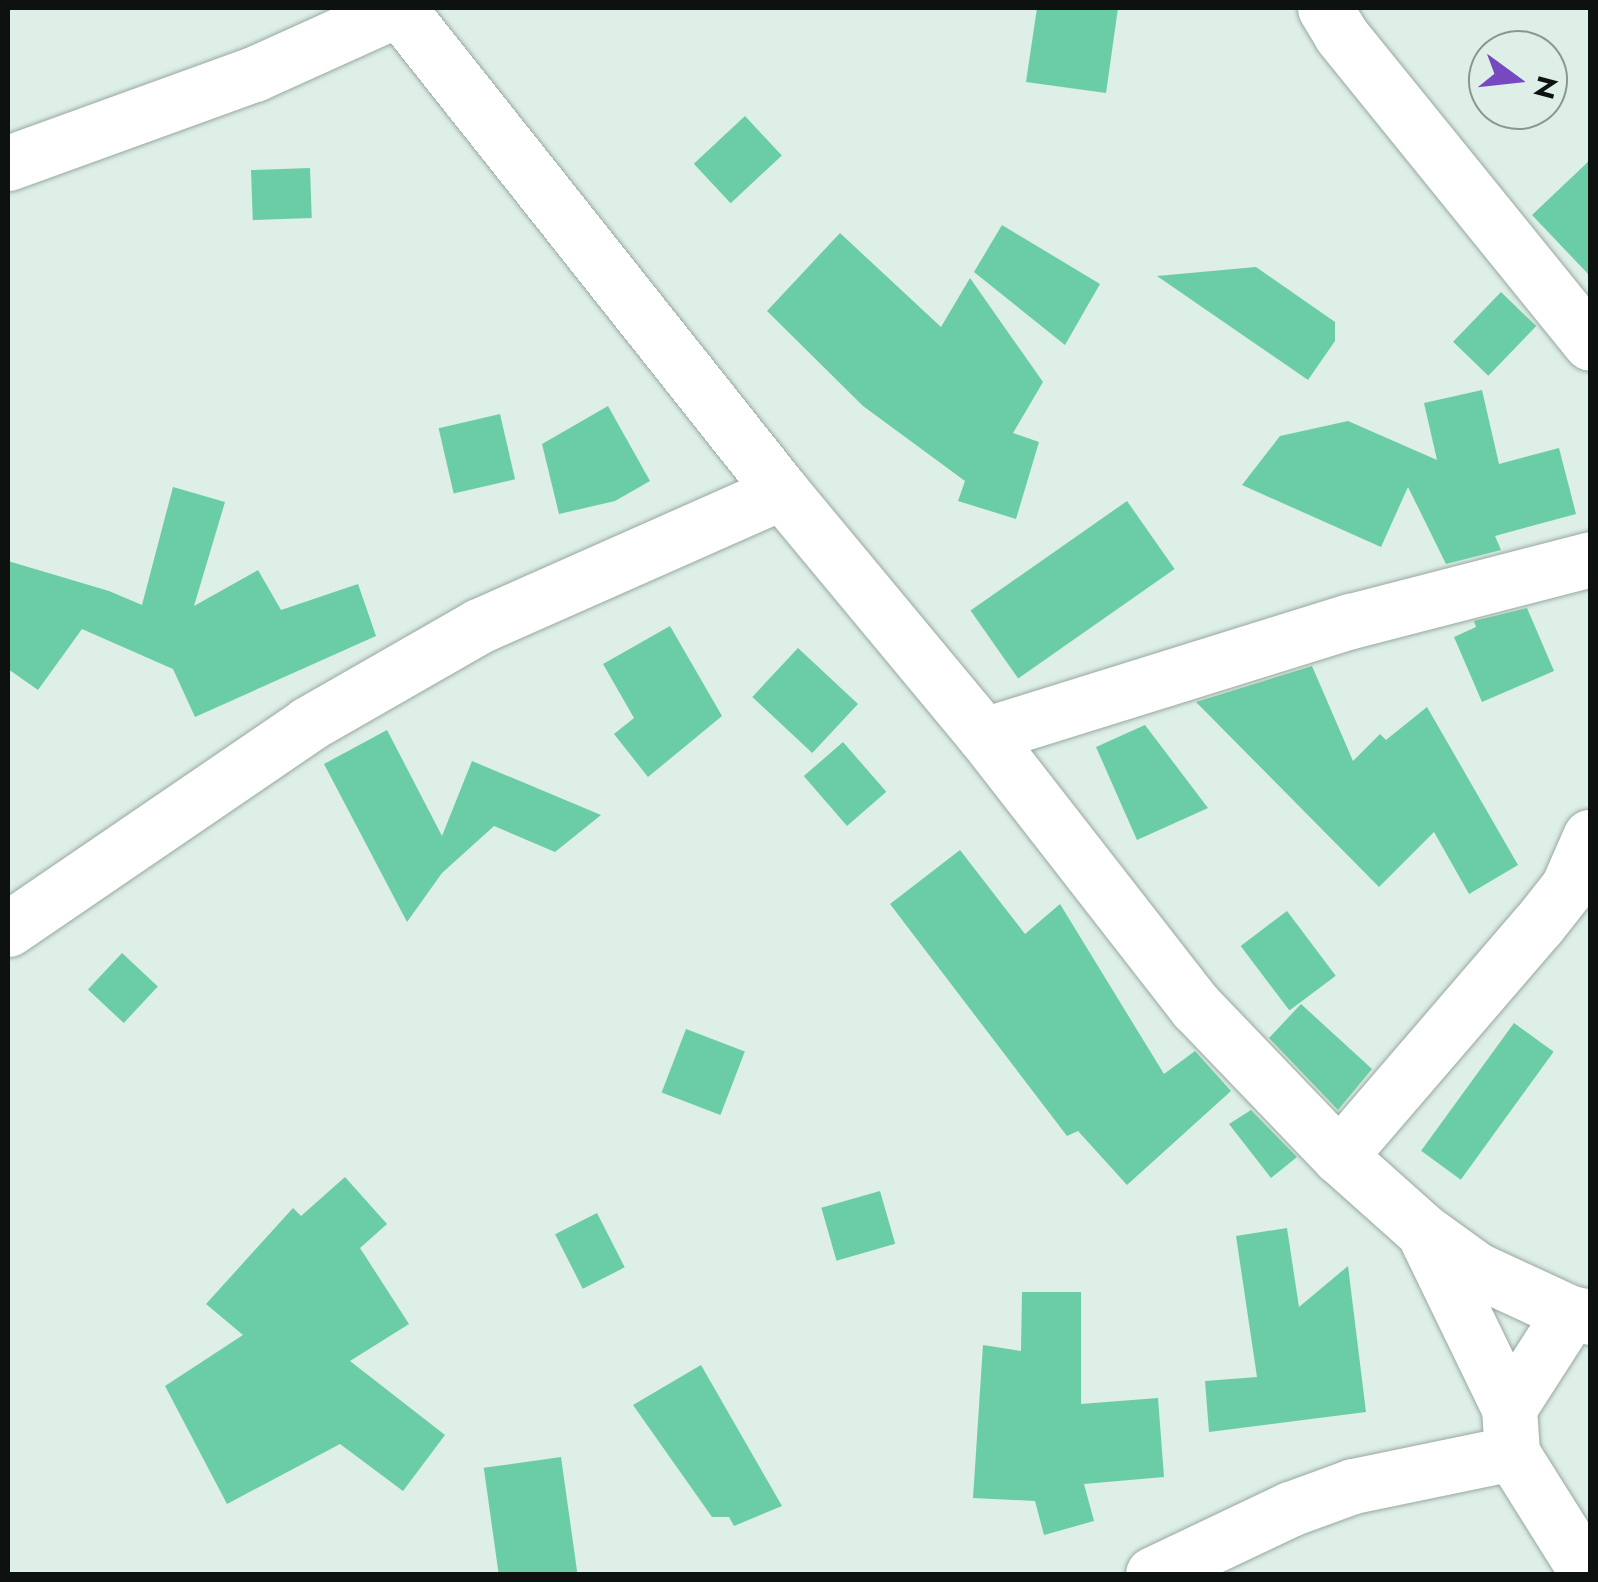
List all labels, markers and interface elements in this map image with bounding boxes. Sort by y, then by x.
north arrow [1468,30,1568,130]
text: N [1523,71,1568,103]

